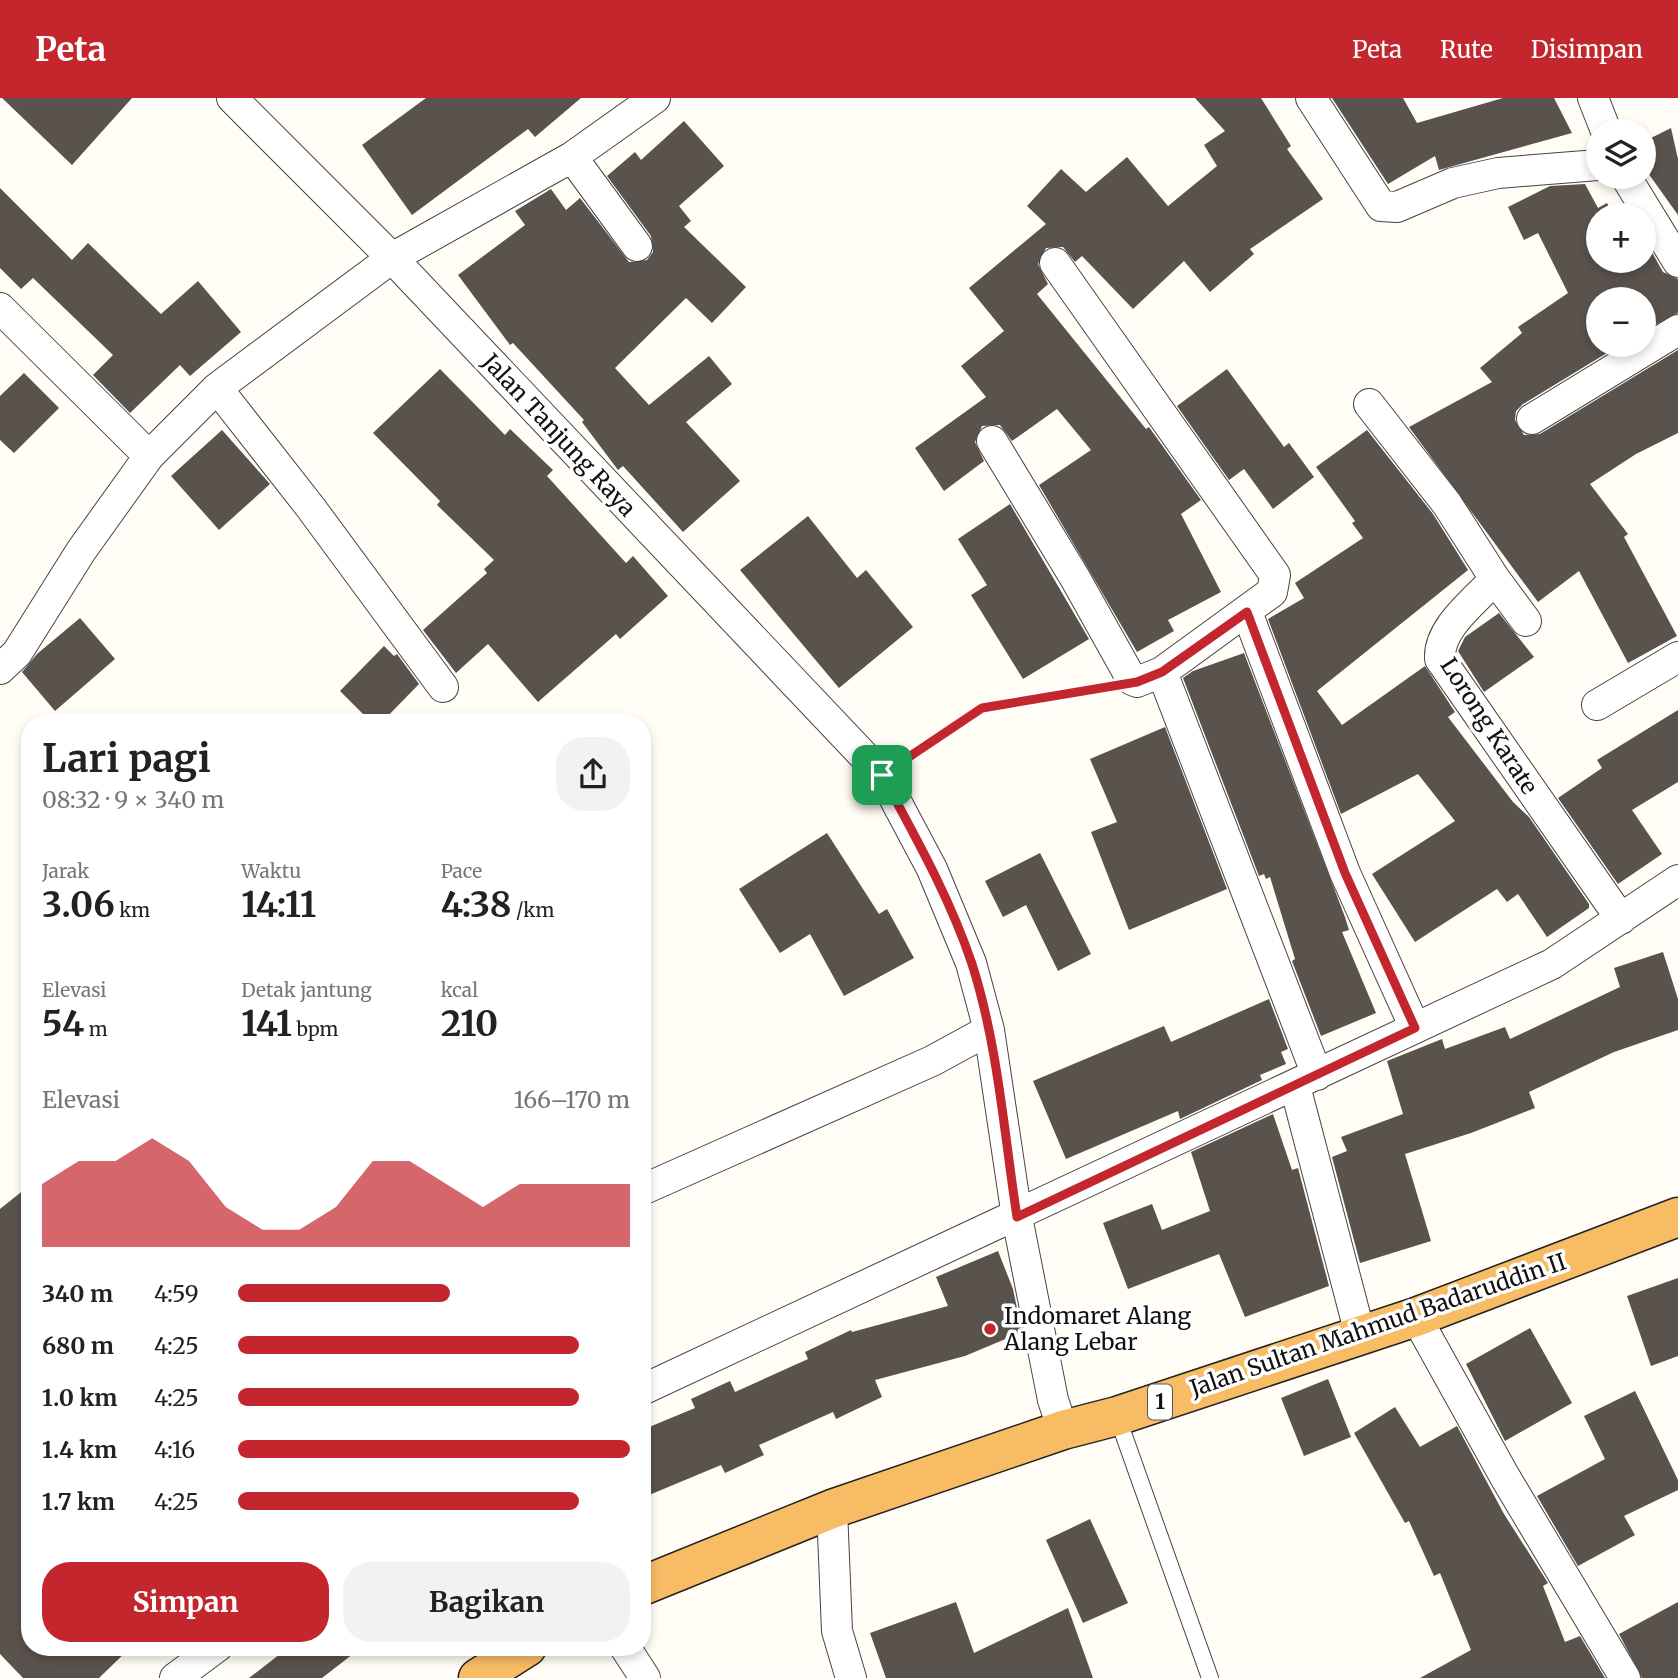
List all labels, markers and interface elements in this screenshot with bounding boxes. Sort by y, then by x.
text: Peta [35,29,106,70]
text: Peta [1352,34,1402,65]
text: Rute [1440,34,1493,65]
text: Disimpan [1531,34,1643,65]
map controls [1586,119,1656,357]
button: layers [1586,119,1656,189]
button: + [1586,203,1656,273]
button: − [1586,287,1656,357]
street label: Jalan Tanjung Raya [476,346,642,522]
street label: Lorong Karate [1435,652,1544,799]
text: Lari pagi [42,735,211,782]
button: share [556,737,630,811]
pin [852,745,912,805]
icon: arrive [863,756,901,794]
text: 08:32 · 9 × 340 m [42,785,224,814]
text: Jarak [42,859,89,883]
text: Waktu [241,859,301,883]
text: Pace [441,859,482,883]
text: 3.06 [42,883,115,927]
text: 14:11 [241,883,316,927]
text: 4:38 [441,883,512,927]
text: km [115,898,150,922]
text: /km [512,898,554,922]
text: Elevasi [42,978,106,1002]
text: Detak jantung [241,978,372,1002]
text: kcal [441,978,478,1002]
text: 54 [42,1002,84,1046]
text: 141 [241,1002,292,1046]
text: 210 [441,1002,498,1046]
text: m [84,1017,108,1041]
text: bpm [292,1017,338,1041]
text: Elevasi [42,1085,120,1114]
text: 166–170 m [514,1085,630,1114]
street label: Jalan Sultan Mahmud Badaruddin II [1185,1246,1570,1403]
text: 340 m [42,1279,113,1308]
text: 4:59 [154,1279,199,1308]
place label: Indomaret Alang Alang Lebar [1003,1301,1191,1356]
marker: Indomaret Alang Alang Lebar [982,1321,998,1337]
text: 680 m [42,1331,114,1360]
text: 4:25 [154,1331,199,1360]
text: 1.0 km [42,1383,117,1412]
text: 4:25 [154,1383,199,1412]
road number: 1 [1148,1384,1172,1420]
text: 1.4 km [42,1435,117,1464]
text: 4:16 [154,1435,195,1464]
text: 1.7 km [42,1487,115,1516]
text: 4:25 [154,1487,199,1516]
button: Simpan [42,1562,329,1642]
button: Bagikan [343,1562,630,1642]

